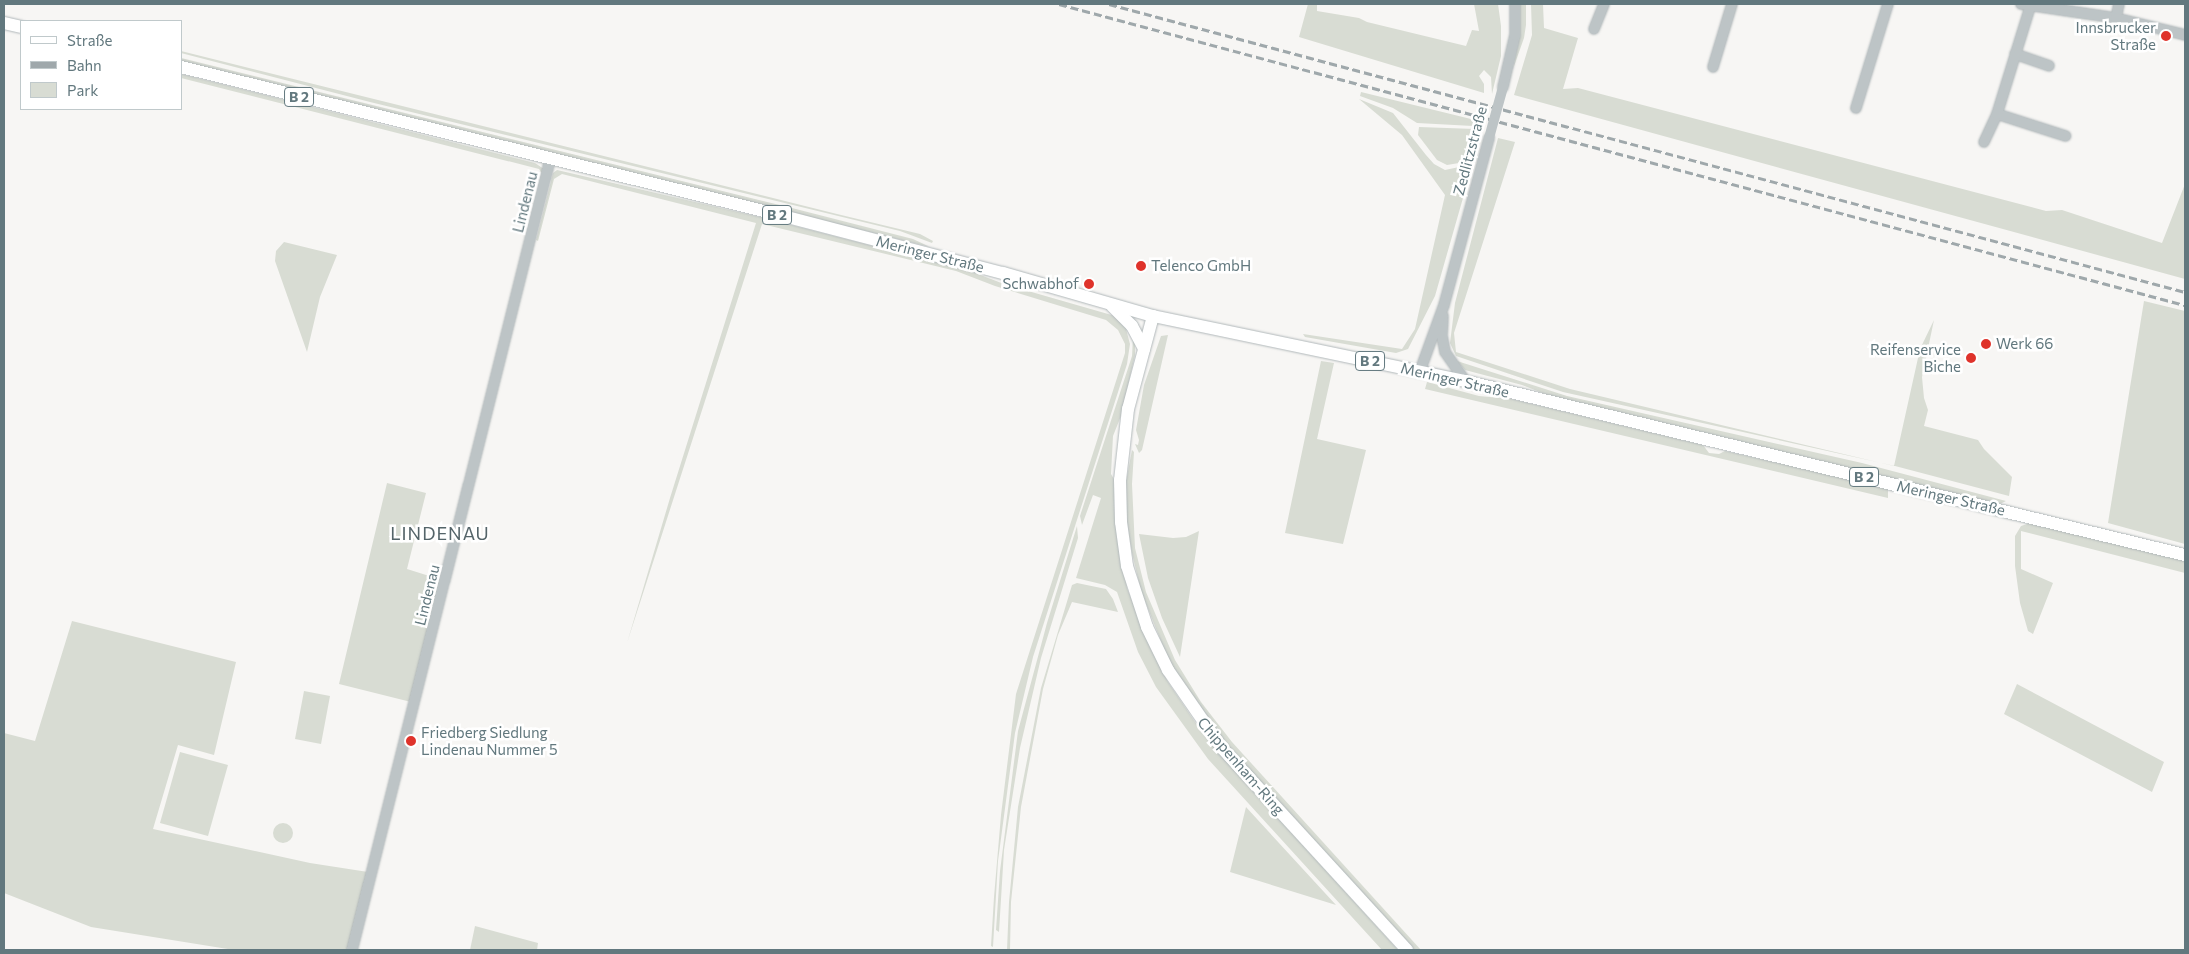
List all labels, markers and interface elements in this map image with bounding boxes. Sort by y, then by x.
place label: Innsbrucker Straße [2075,18,2156,53]
legend [20,20,182,110]
marker: Innsbrucker Straße [2160,30,2172,42]
text: Straße [67,31,113,49]
text: Bahn [67,56,102,74]
text: Park [67,81,98,99]
road number: B 2 [284,85,314,108]
street label: Zedlitzstraße [1449,104,1491,198]
street label: Lindenau [509,170,541,234]
road number: B 2 [762,204,792,226]
street label: Meringer Straße [874,232,986,276]
place label: Telenco GmbH [1151,257,1251,275]
marker: Telenco GmbH [1135,260,1147,272]
place label: Schwabhof [1002,275,1079,293]
marker: Schwabhof [1083,278,1095,290]
place label: Werk 66 [1996,335,2053,353]
marker: Werk 66 [1980,338,1992,350]
place label: Reifenservice Biche [1870,340,1961,375]
road number: B 2 [1355,350,1385,372]
marker: Reifenservice Biche [1965,352,1977,364]
street label: Meringer Straße [1399,359,1511,401]
road number: B 2 [1849,466,1879,488]
street label: Meringer Straße [1895,477,2007,519]
district label: LINDENAU [389,522,491,544]
street label: Lindenau [411,563,443,627]
street label: Chippenham-Ring [1194,714,1288,818]
place label: Friedberg Siedlung Lindenau Nummer 5 [421,723,558,758]
marker: Friedberg Siedlung Lindenau Nummer 5 [405,735,417,747]

